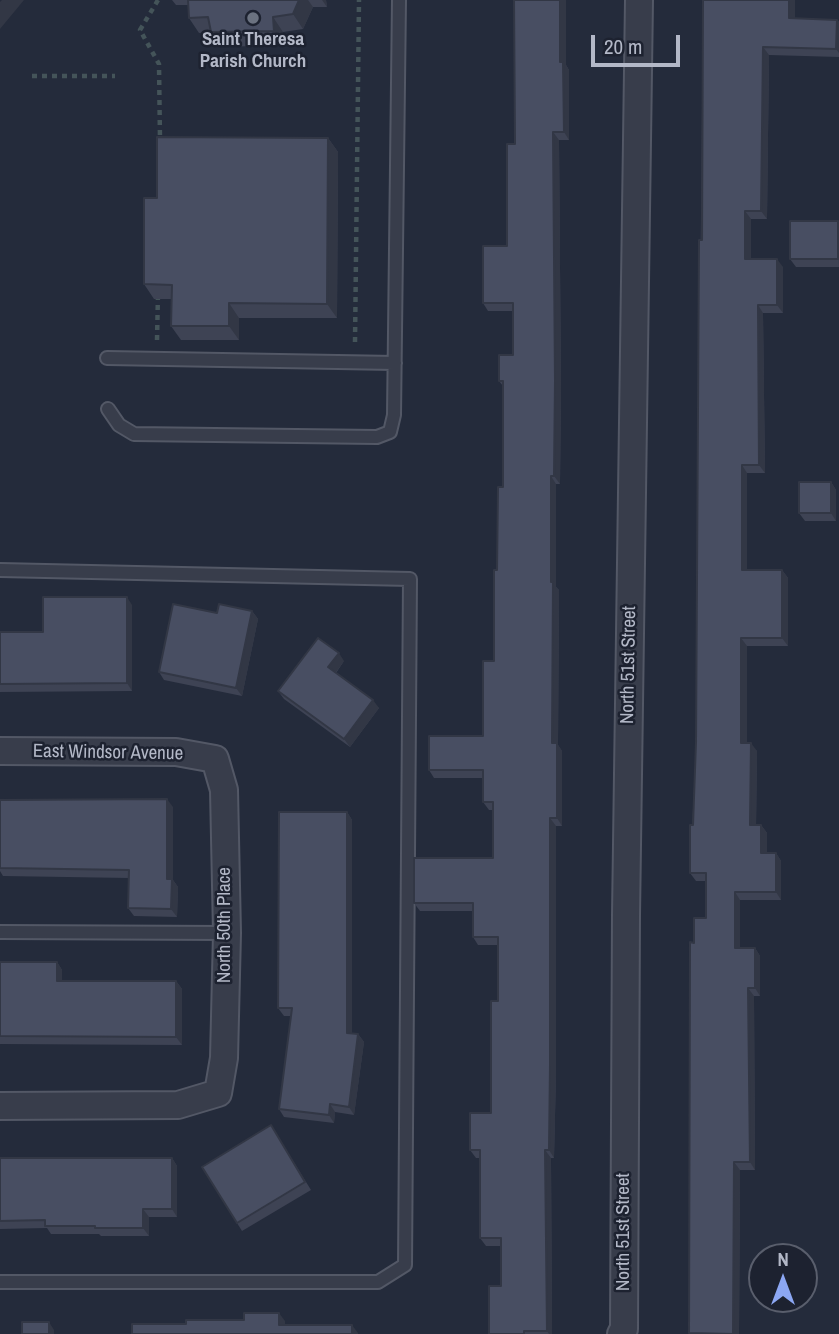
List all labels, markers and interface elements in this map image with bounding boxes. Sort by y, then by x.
marker: Saint Theresa Parish Church [245,10,261,26]
scale bar [594,21,683,65]
place label: Saint Theresa Parish Church [200,29,306,73]
text: 20 m [604,32,642,61]
street label: North 51st Street [617,606,641,724]
street label: East Windsor Avenue [33,740,183,766]
street label: North 50th Place [214,867,236,983]
street label: North 51st Street [613,1173,635,1291]
north arrow [748,1243,818,1313]
text: N [777,1246,789,1272]

